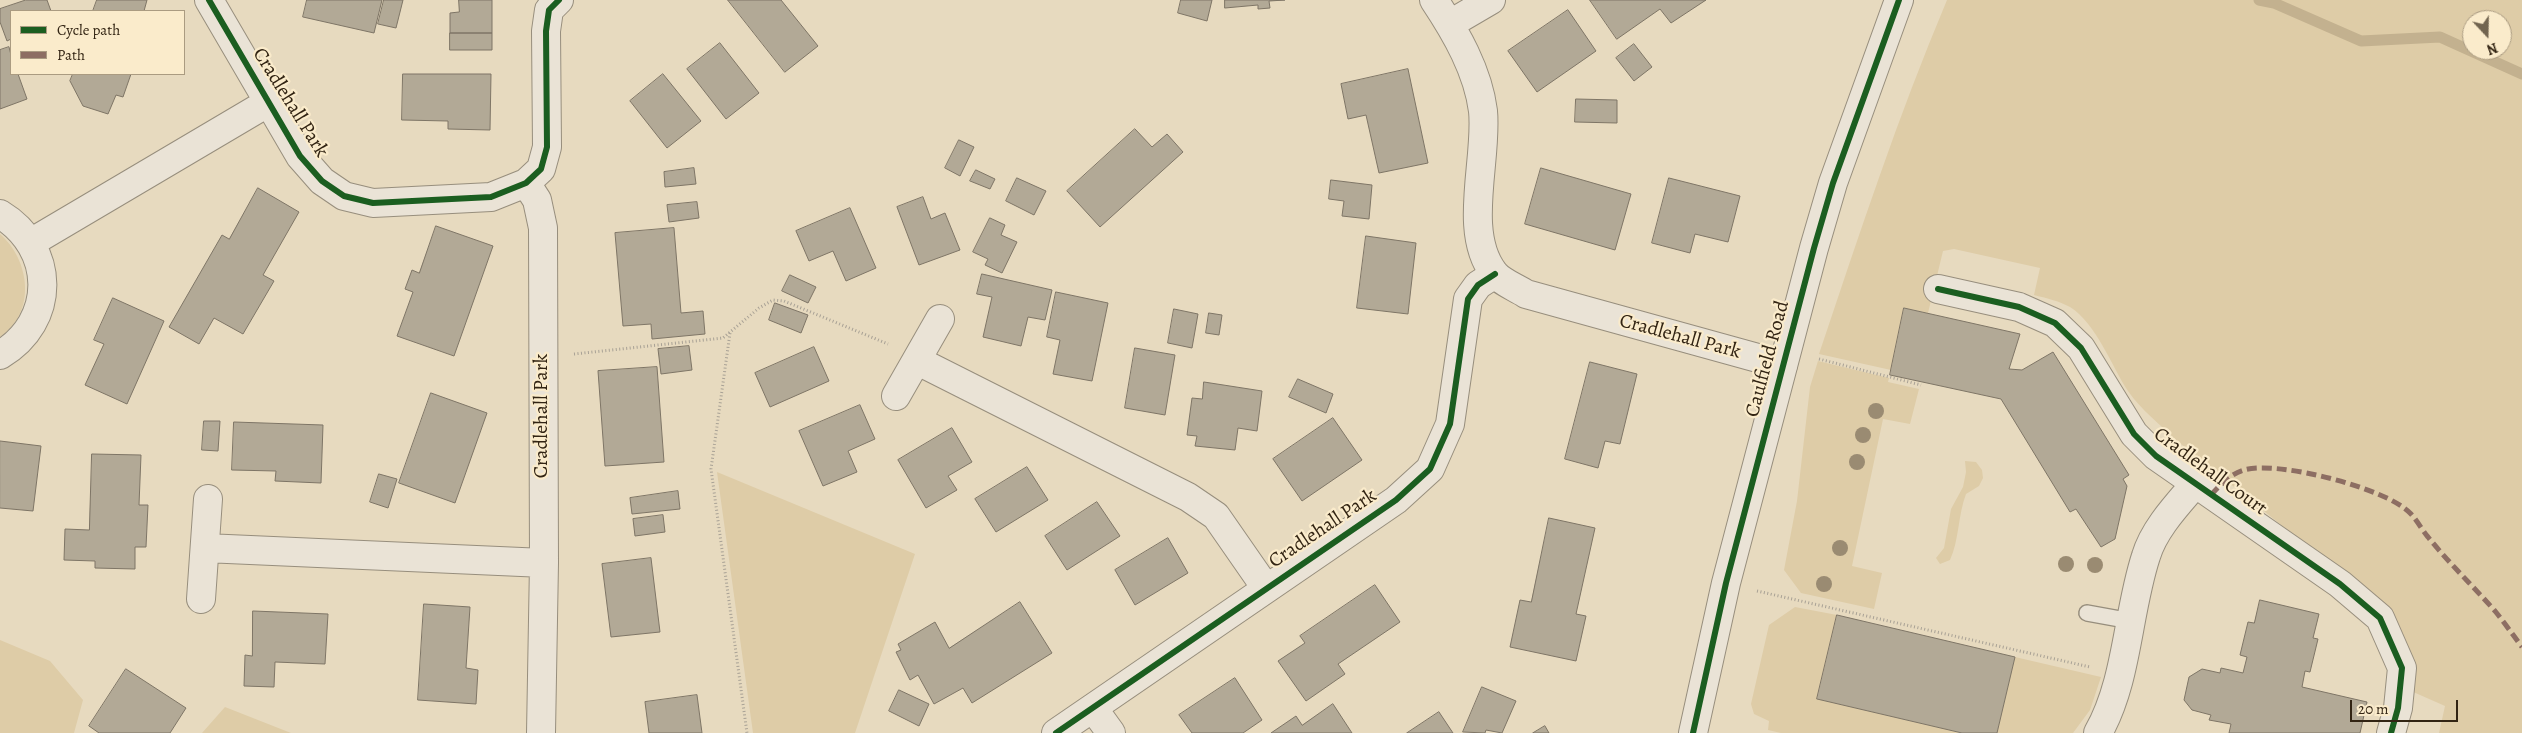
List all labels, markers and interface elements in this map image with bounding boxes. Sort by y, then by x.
legend [10,10,185,75]
north arrow [2462,10,2512,60]
text: Cycle path [57,20,120,40]
text: N [2484,38,2500,59]
street label: Cradlehall Park [247,44,333,162]
text: Path [57,45,85,65]
street label: Caulfield Road [1741,298,1795,420]
street label: Cradlehall Park [1617,309,1743,365]
street label: Cradlehall Park [530,354,554,478]
street label: Cradlehall Court [2149,423,2271,521]
street label: Cradlehall Park [1265,484,1381,574]
scale bar [2352,690,2460,722]
text: 20 m [2358,699,2389,719]

